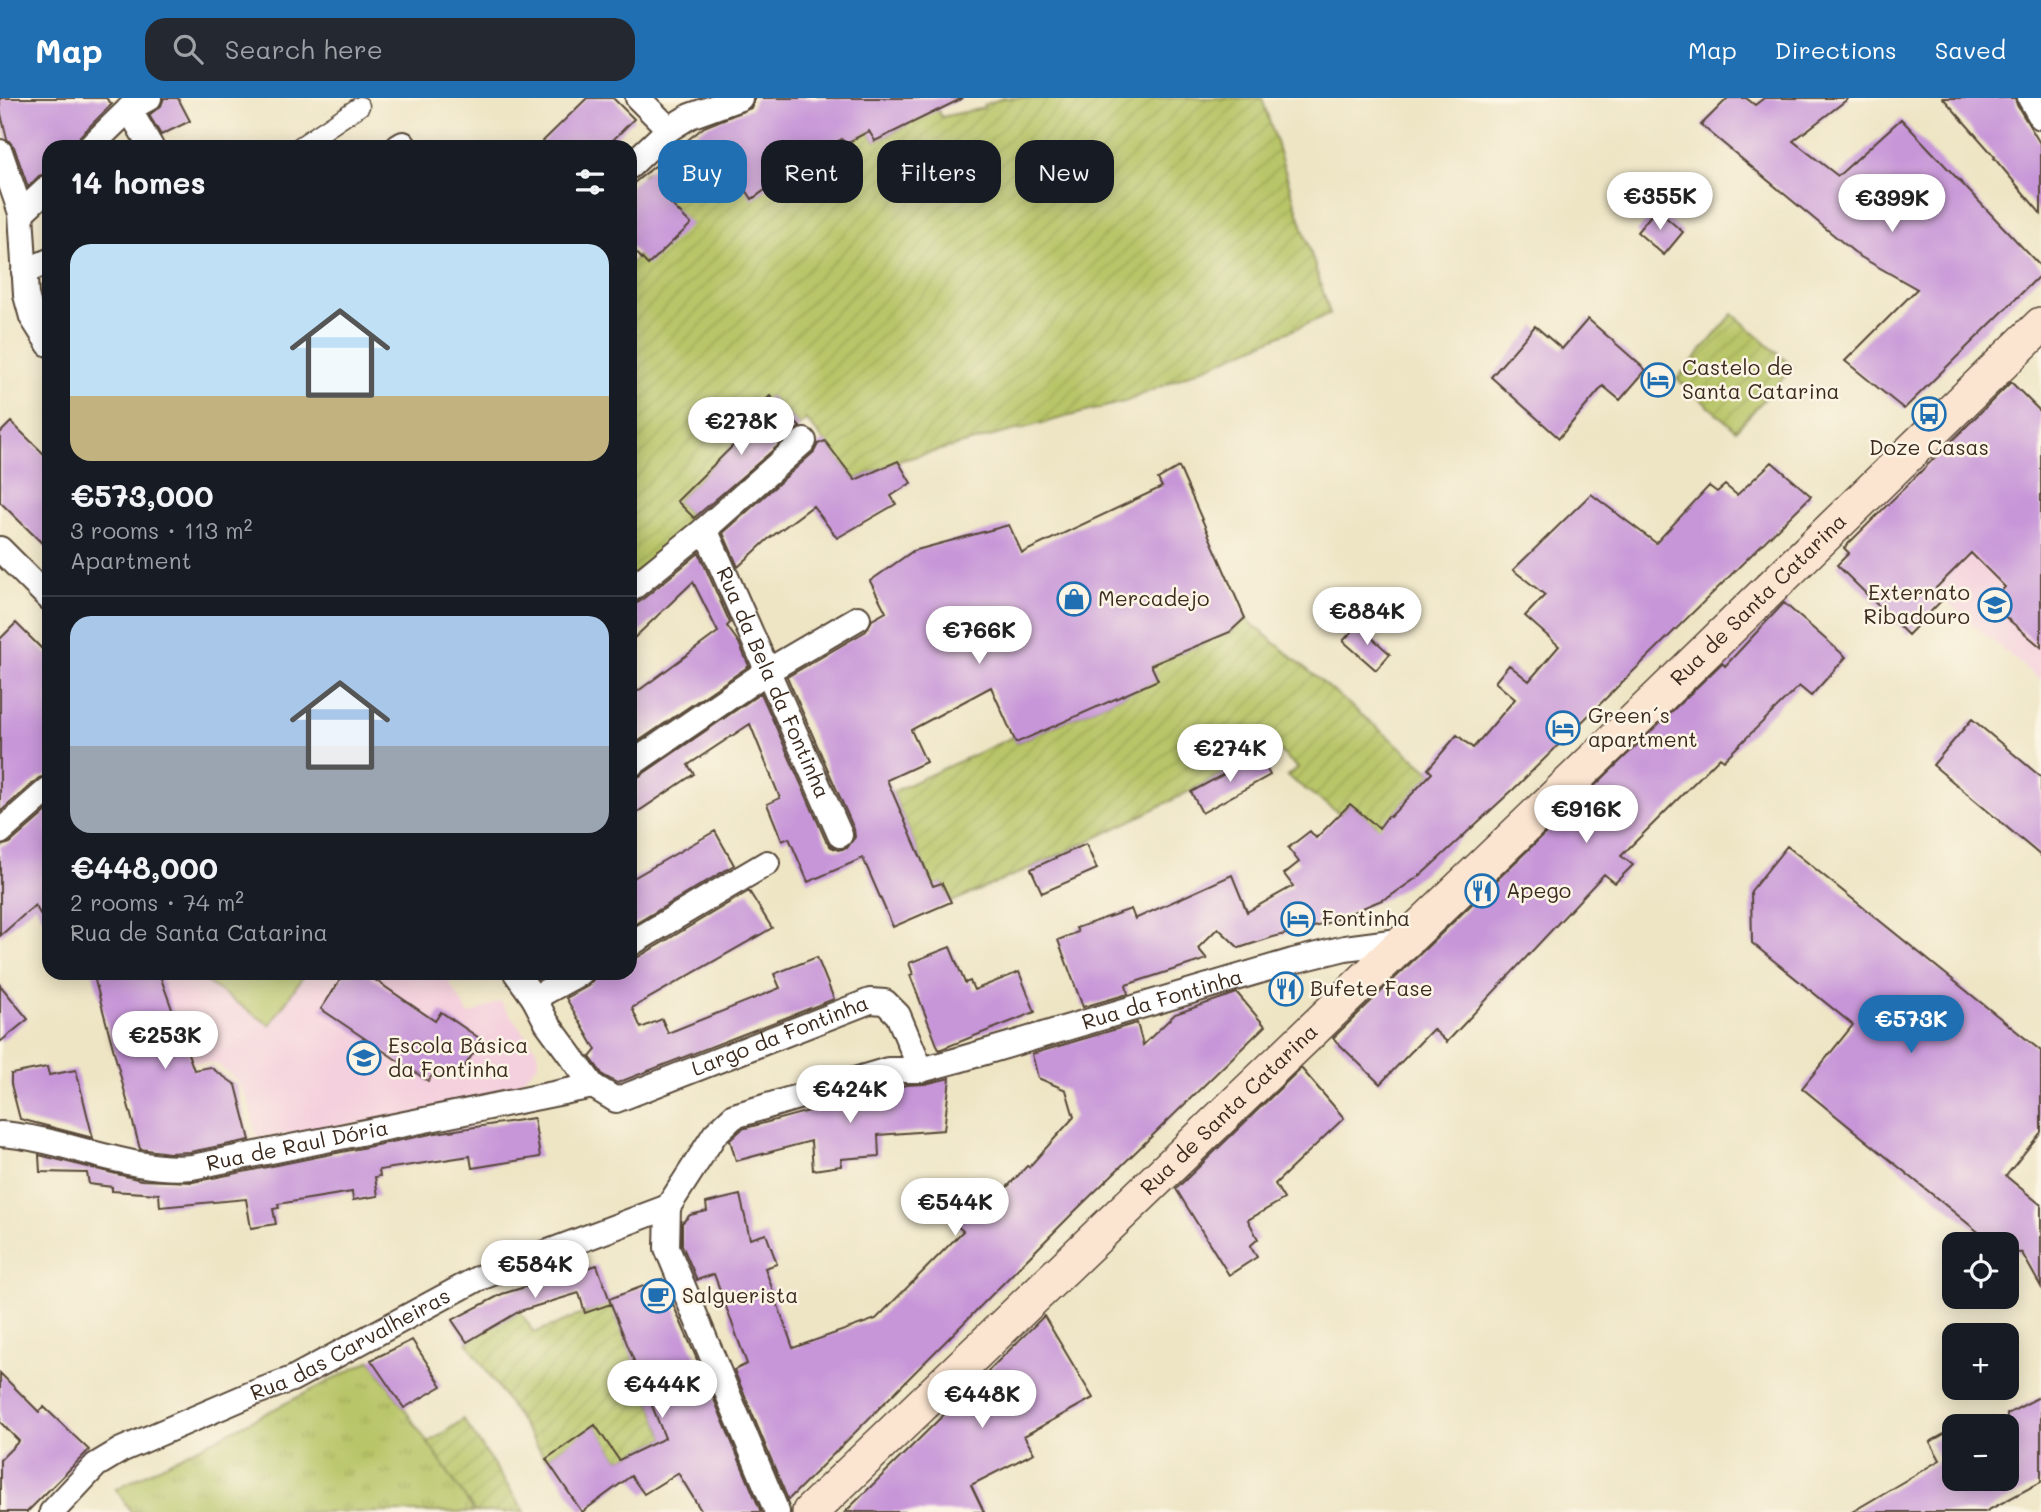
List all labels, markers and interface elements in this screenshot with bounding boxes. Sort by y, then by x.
search box [145,18,635,81]
text: Map [35,28,103,71]
icon: search [169,30,207,68]
text: Search here [225,32,383,66]
text: Map [1688,34,1737,65]
text: Directions [1775,34,1897,65]
text: Saved [1935,34,2006,65]
chip: Buy [658,140,747,203]
chip: Rent [761,140,863,203]
chip: Filters [877,140,1001,203]
chip: New [1015,140,1114,203]
text: 14 homes [70,162,206,202]
icon: filters [571,163,609,201]
pin: €355K [1611,172,1709,232]
pin: €399K [1843,174,1941,234]
text: €355K [1623,180,1697,210]
text: €399K [1854,182,1930,212]
icon: home [277,290,403,416]
place label: Castelo de Santa Catarina [1682,353,1840,404]
hotel icon: Castelo de Santa Catarina [1639,361,1677,399]
bus stop icon: Doze Casas [1910,395,1948,433]
pin: €278K [692,398,790,457]
text: €278K [704,405,778,435]
place label: Doze Casas [1869,433,1989,460]
text: €573,000 [70,475,214,515]
street label: Rua de Santa Catarina [1664,507,1851,691]
text: 3 rooms · 113 m² [70,515,252,545]
text: Apartment [70,545,192,575]
street label: Rua da Bela da Fontinha [711,562,837,802]
place label: Externato Ribadouro [1863,578,1970,629]
shop icon: Mercadejo [1055,580,1093,618]
place label: Mercadejo [1098,584,1210,611]
school or university icon: Externato Ribadouro [1976,586,2014,624]
pin: €884K [1318,588,1416,647]
text: €884K [1329,595,1405,625]
pin: €766K [930,606,1028,666]
text: €766K [942,614,1016,644]
icon: home [277,662,403,788]
place label: Green´s apartment [1588,701,1698,752]
hotel icon: Green´s apartment [1544,709,1582,747]
pin: €274K [1181,724,1279,784]
text: €274K [1193,732,1267,762]
pin: €916K [1537,786,1635,845]
text: €916K [1550,793,1622,823]
text: €448,000 [70,847,218,887]
restaurant icon: Apego [1463,872,1501,910]
place label: Apego [1506,876,1571,903]
text: 2 rooms · 74 m² [70,887,244,917]
hotel icon: Fontinha [1279,900,1317,938]
place label: Fontinha [1322,904,1410,931]
text: Rua de Santa Catarina [70,917,328,947]
street label: Rua da Fontinha [1078,962,1245,1035]
restaurant icon: Bufete Fase [1267,970,1305,1008]
place label: Bufete Fase [1310,974,1433,1001]
street label: Largo da Fontinha [687,988,872,1081]
pin: €573K [1862,996,1960,1055]
text: €573K [1874,1003,1948,1033]
pin: €253K [116,1012,214,1071]
street label: Rua de Santa Catarina [1134,1017,1323,1200]
text: €253K [128,1019,202,1049]
place label: Escola Básica da Fontinha [388,1031,528,1082]
school or university icon: Escola Básica da Fontinha [345,1039,383,1077]
pin: €424K [801,1066,899,1125]
text: €424K [812,1073,888,1103]
street label: Rua de Raul Dória [204,1113,390,1176]
pin: €544K [906,1178,1004,1238]
text: €544K [917,1186,993,1216]
map controls [1942,1232,2019,1491]
button: locate [1942,1232,2019,1309]
pin: €584K [486,1240,584,1300]
text: €584K [497,1248,573,1278]
cafe icon: Salguerista [639,1277,677,1315]
street label: Rua das Carvalheiras [246,1281,454,1405]
place label: Salguerista [682,1281,798,1308]
button: + [1942,1323,2019,1400]
pin: €444K [613,1360,711,1420]
text: €444K [623,1368,701,1398]
pin: €448K [933,1370,1031,1430]
text: €448K [943,1378,1021,1408]
button: − [1942,1414,2019,1491]

